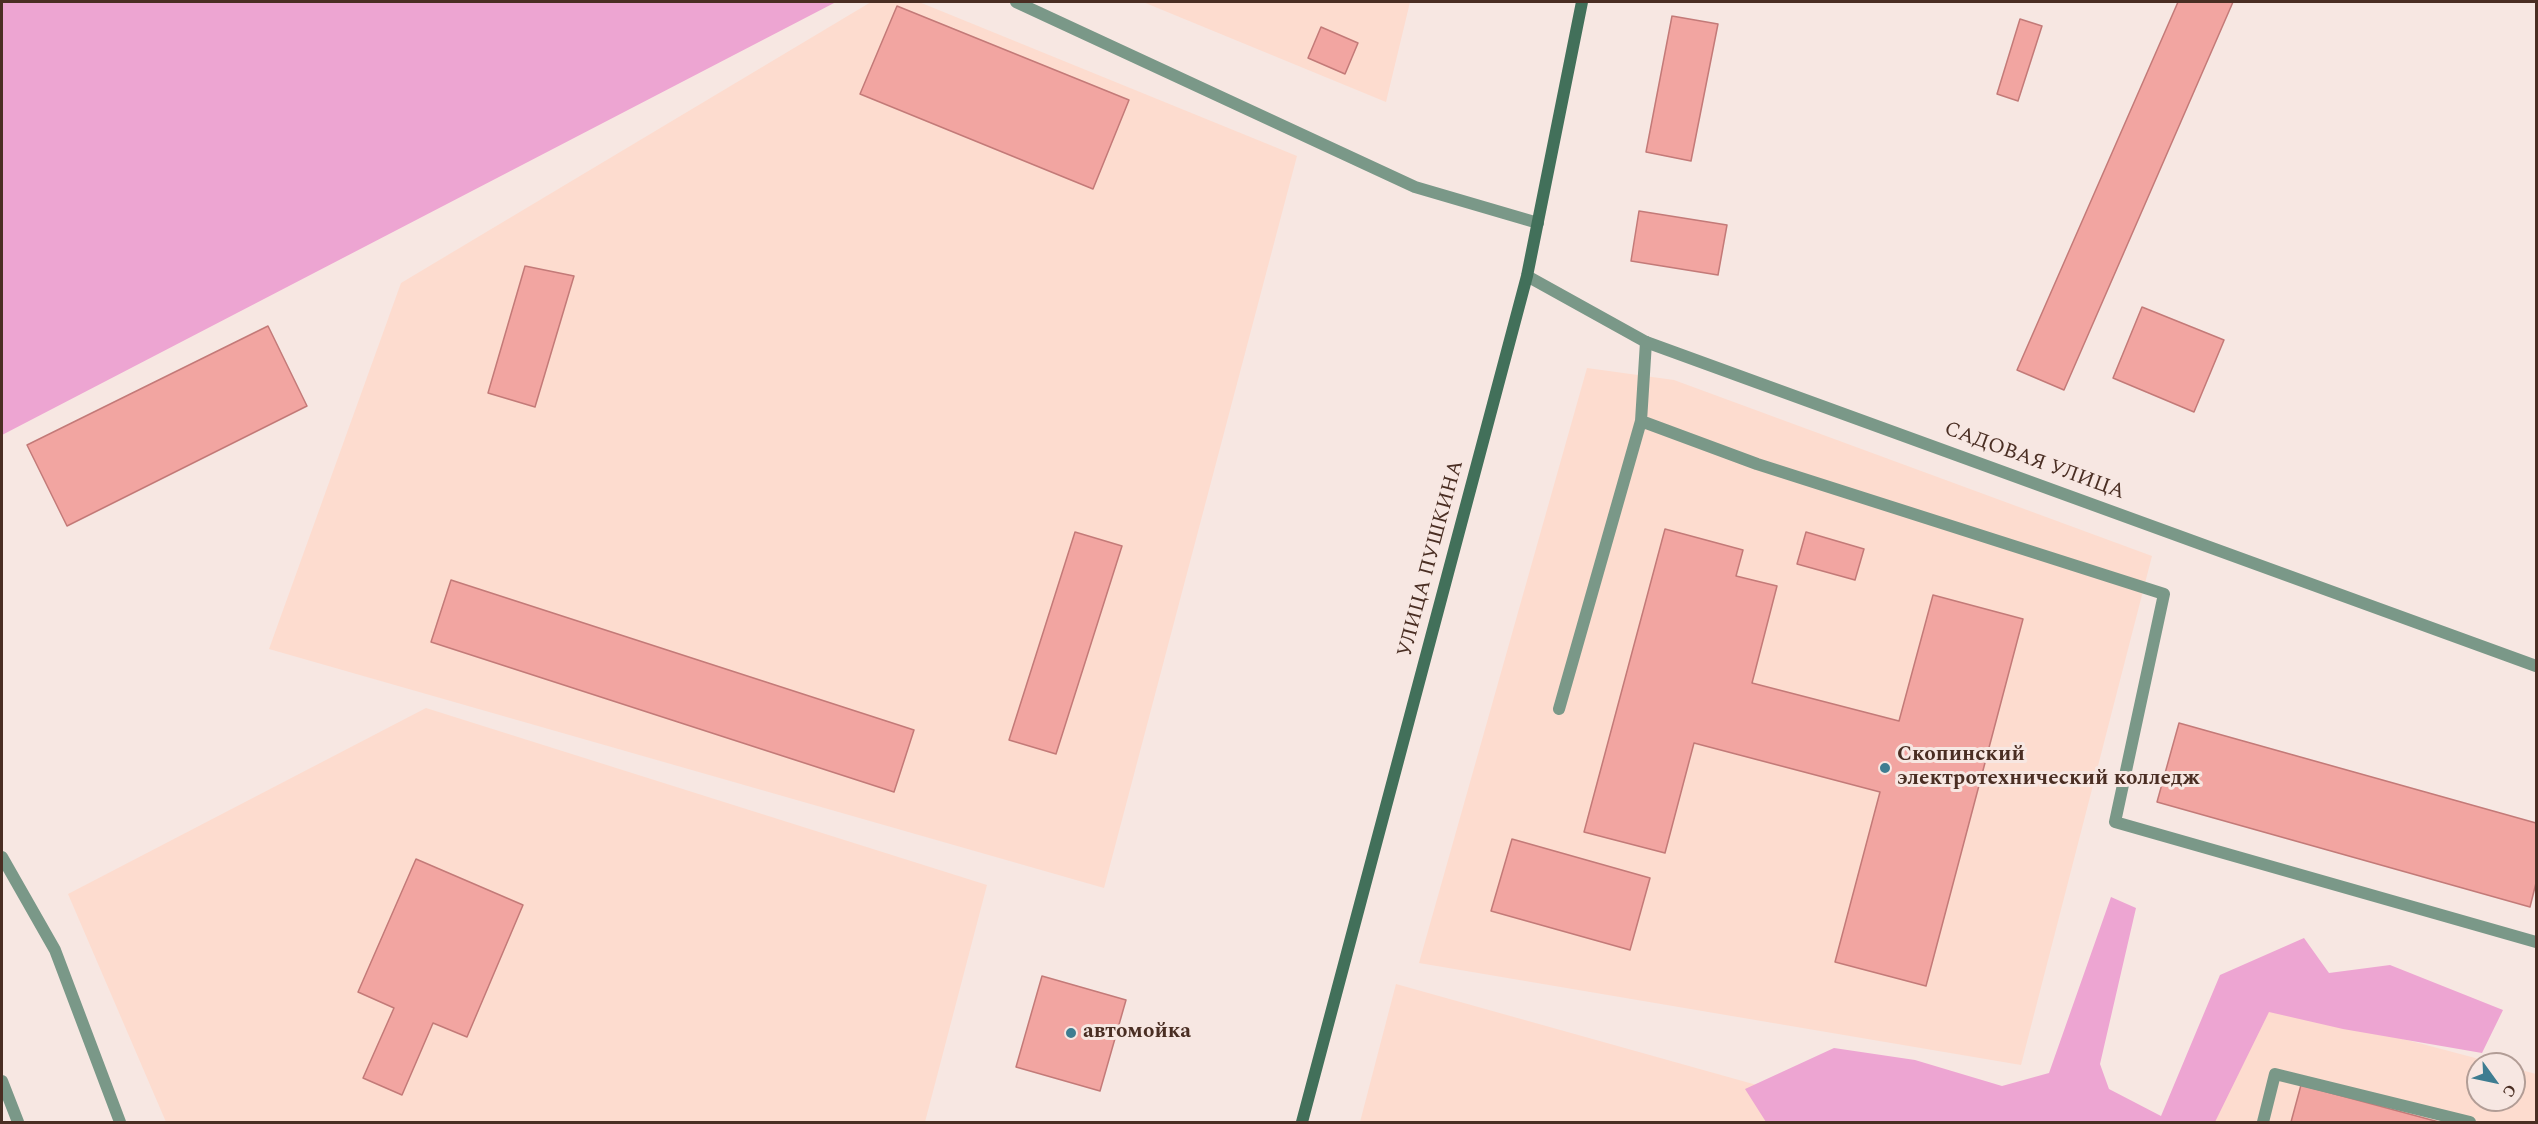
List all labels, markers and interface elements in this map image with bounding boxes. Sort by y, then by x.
street label: САДОВАЯ УЛИЦА [1940,418,2128,506]
street label: УЛИЦА ПУШКИНА [1394,458,1470,660]
place label: Скопинский электротехнический колледж [1897,743,2200,793]
marker: Скопинский электротехнический колледж [1878,761,1892,775]
place label: автомойка [1083,1020,1191,1046]
marker: автомойка [1064,1026,1078,1040]
north arrow [2466,1052,2526,1112]
text: С [2496,1079,2523,1102]

